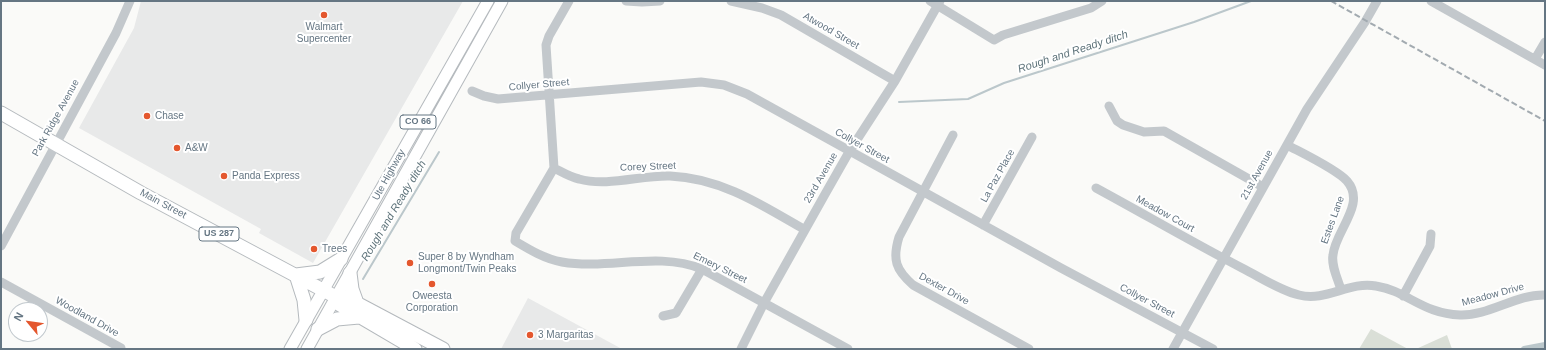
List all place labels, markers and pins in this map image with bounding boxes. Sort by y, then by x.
marker: Walmart Supercenter [319,10,329,20]
place label: Walmart Supercenter [297,21,351,44]
place label: Chase [155,110,184,122]
marker: Chase [142,111,152,121]
place label: A&W [185,142,208,154]
marker: A&W [172,143,182,153]
place label: Panda Express [232,170,300,182]
marker: Panda Express [219,171,229,181]
place label: Trees [322,243,347,255]
marker: Trees [309,244,319,254]
place label: Super 8 by Wyndham Longmont/Twin Peaks [418,251,516,274]
marker: Super 8 by Wyndham Longmont/Twin Peaks [405,258,415,268]
marker: Oweesta Corporation [427,279,437,289]
place label: Oweesta Corporation [406,290,458,314]
place label: 3 Margaritas [538,329,594,341]
marker: 3 Margaritas [525,330,535,340]

